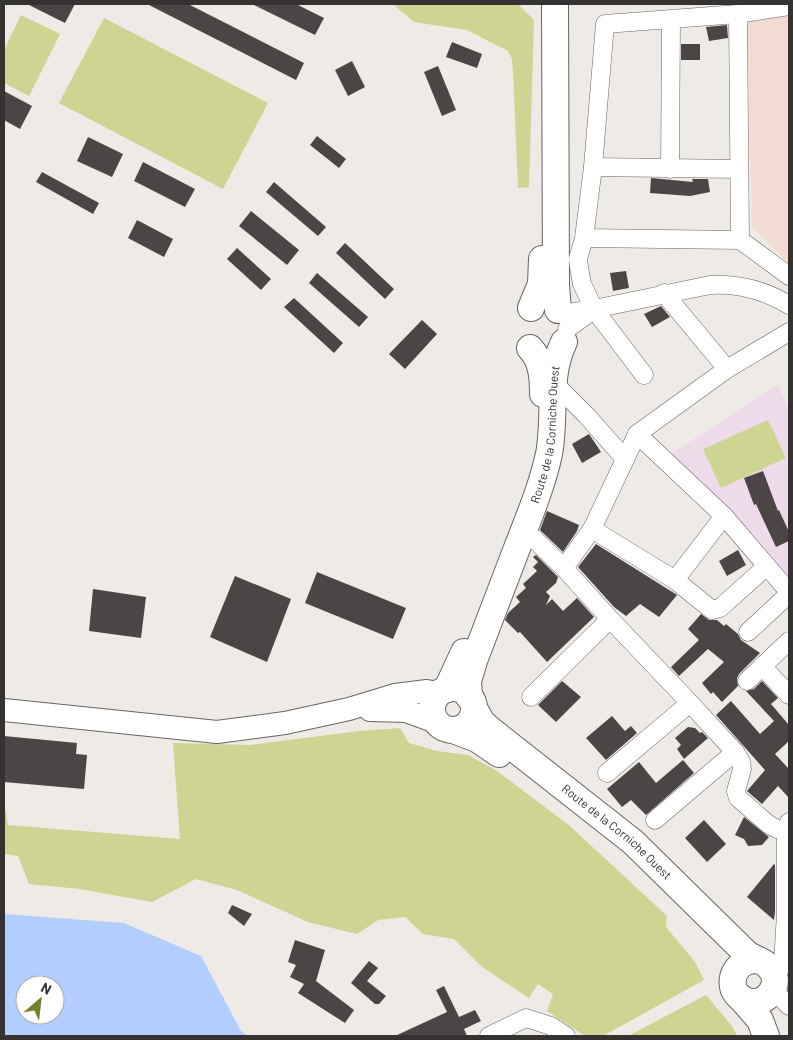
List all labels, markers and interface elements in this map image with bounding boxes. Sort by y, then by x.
street label: Route de la Corniche Ouest [527,364,562,505]
street label: Route de la Corniche Ouest [559,781,675,882]
north arrow [15,975,65,1025]
text: N [38,978,54,998]

